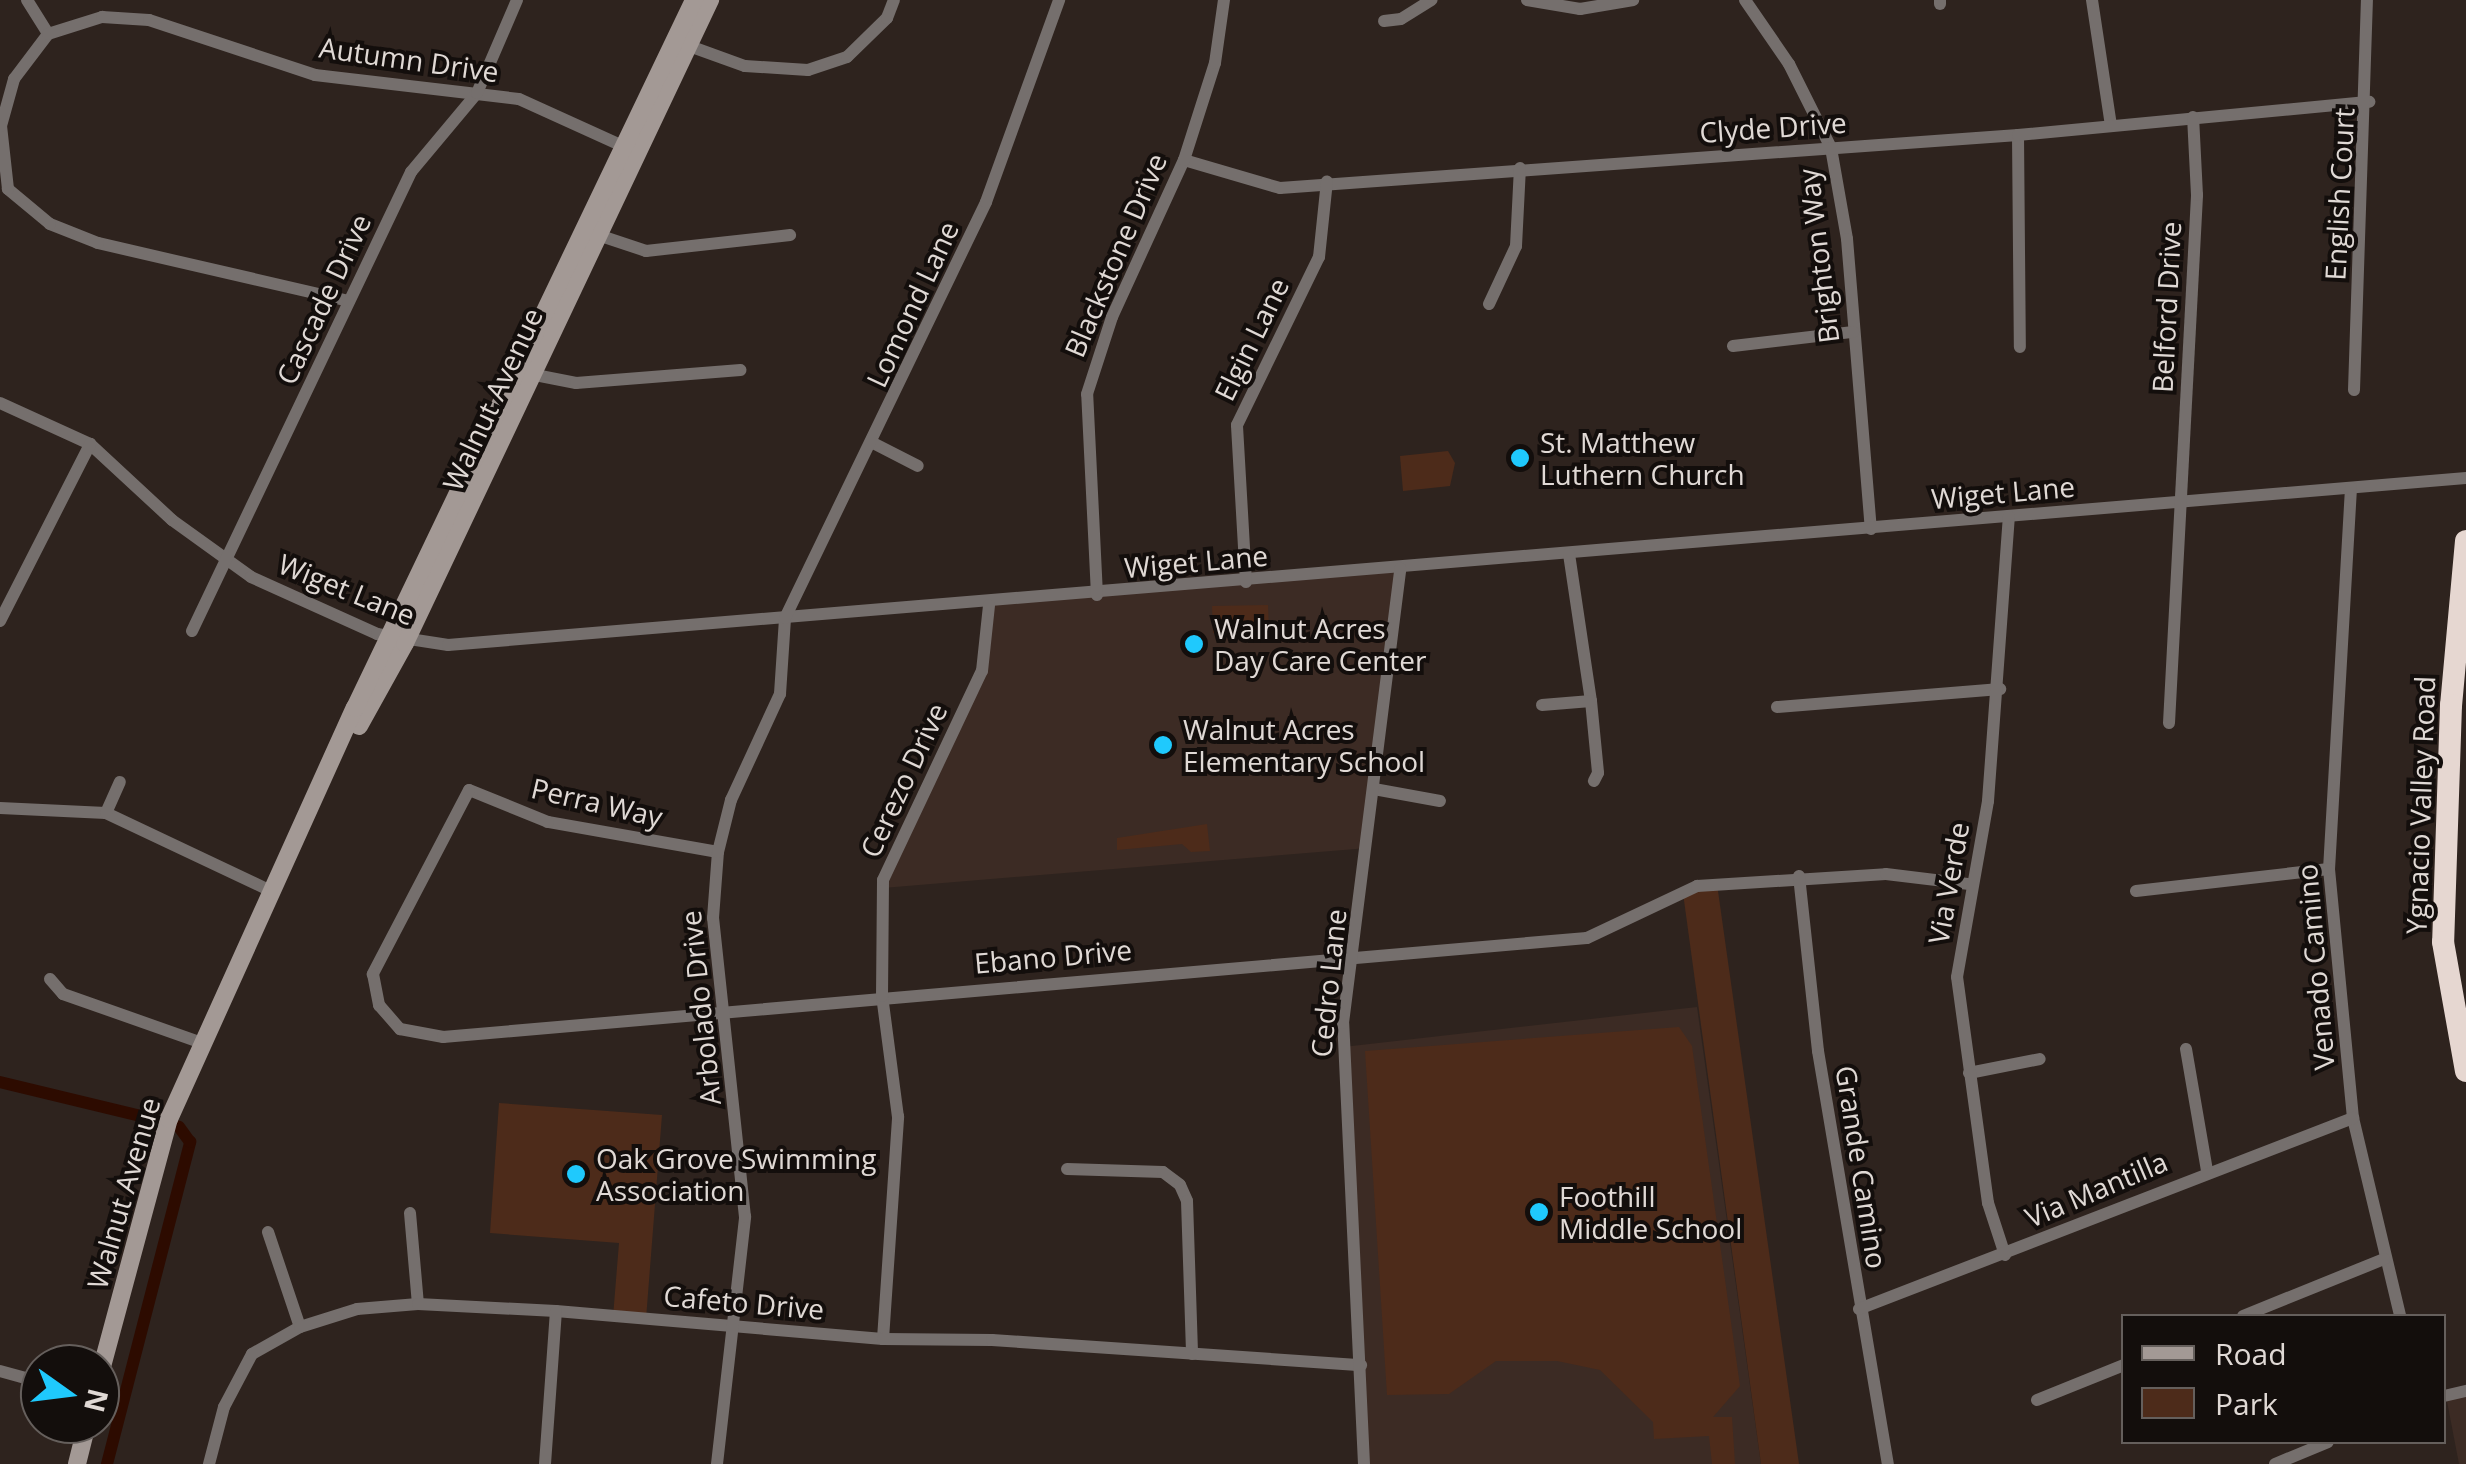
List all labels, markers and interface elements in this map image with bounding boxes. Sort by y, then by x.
street label: Autumn Drive [317,30,501,88]
street label: Clyde Drive [1698,105,1848,149]
street label: English Court [2318,107,2360,281]
street label: Blackstone Drive [1057,148,1173,362]
street label: Brighton Way [1791,167,1845,345]
street label: Cascade Drive [269,208,377,390]
street label: Lomond Lane [859,216,965,392]
street label: Belford Drive [2145,220,2187,394]
street label: Elgin Lane [1207,272,1295,406]
street label: Walnut Avenue [435,302,549,496]
place label: St. Matthew Luthern Church [1540,425,1745,491]
marker: St. Matthew Luthern Church [1509,447,1531,469]
street label: Wiget Lane [1930,469,2076,515]
street label: Wiget Lane [1123,538,1269,584]
street label: Wiget Lane [274,546,420,632]
place label: Walnut Acres Day Care Center [1214,611,1426,677]
marker: Walnut Acres Day Care Center [1183,633,1205,655]
street label: Ygnacio Valley Road [2399,675,2441,935]
street label: Cerezo Drive [853,698,953,862]
place label: Walnut Acres Elementary School [1183,712,1425,778]
marker: Walnut Acres Elementary School [1152,734,1174,756]
street label: Perra Way [528,771,666,833]
street label: Via Verde [1921,819,1975,947]
street label: Venado Camino [2289,863,2341,1071]
street label: Cedro Lane [1303,907,1353,1059]
street label: Arbolado Drive [673,909,727,1107]
street label: Ebano Drive [973,932,1133,980]
street label: Grande Camino [1829,1063,1895,1271]
street label: Walnut Avenue [80,1093,166,1293]
place label: Oak Grove Swimming Association [596,1141,876,1207]
street label: Via Mantilla [2020,1144,2172,1234]
marker: Oak Grove Swimming Association [565,1163,587,1185]
place label: Foothill Middle School [1559,1179,1742,1245]
marker: Foothill Middle School [1528,1201,1550,1223]
street label: Cafeto Drive [662,1278,826,1326]
legend [2121,1314,2446,1444]
text: Road [2215,1333,2287,1374]
north arrow [20,1344,120,1444]
text: Park [2215,1383,2278,1424]
text: N [76,1385,118,1416]

